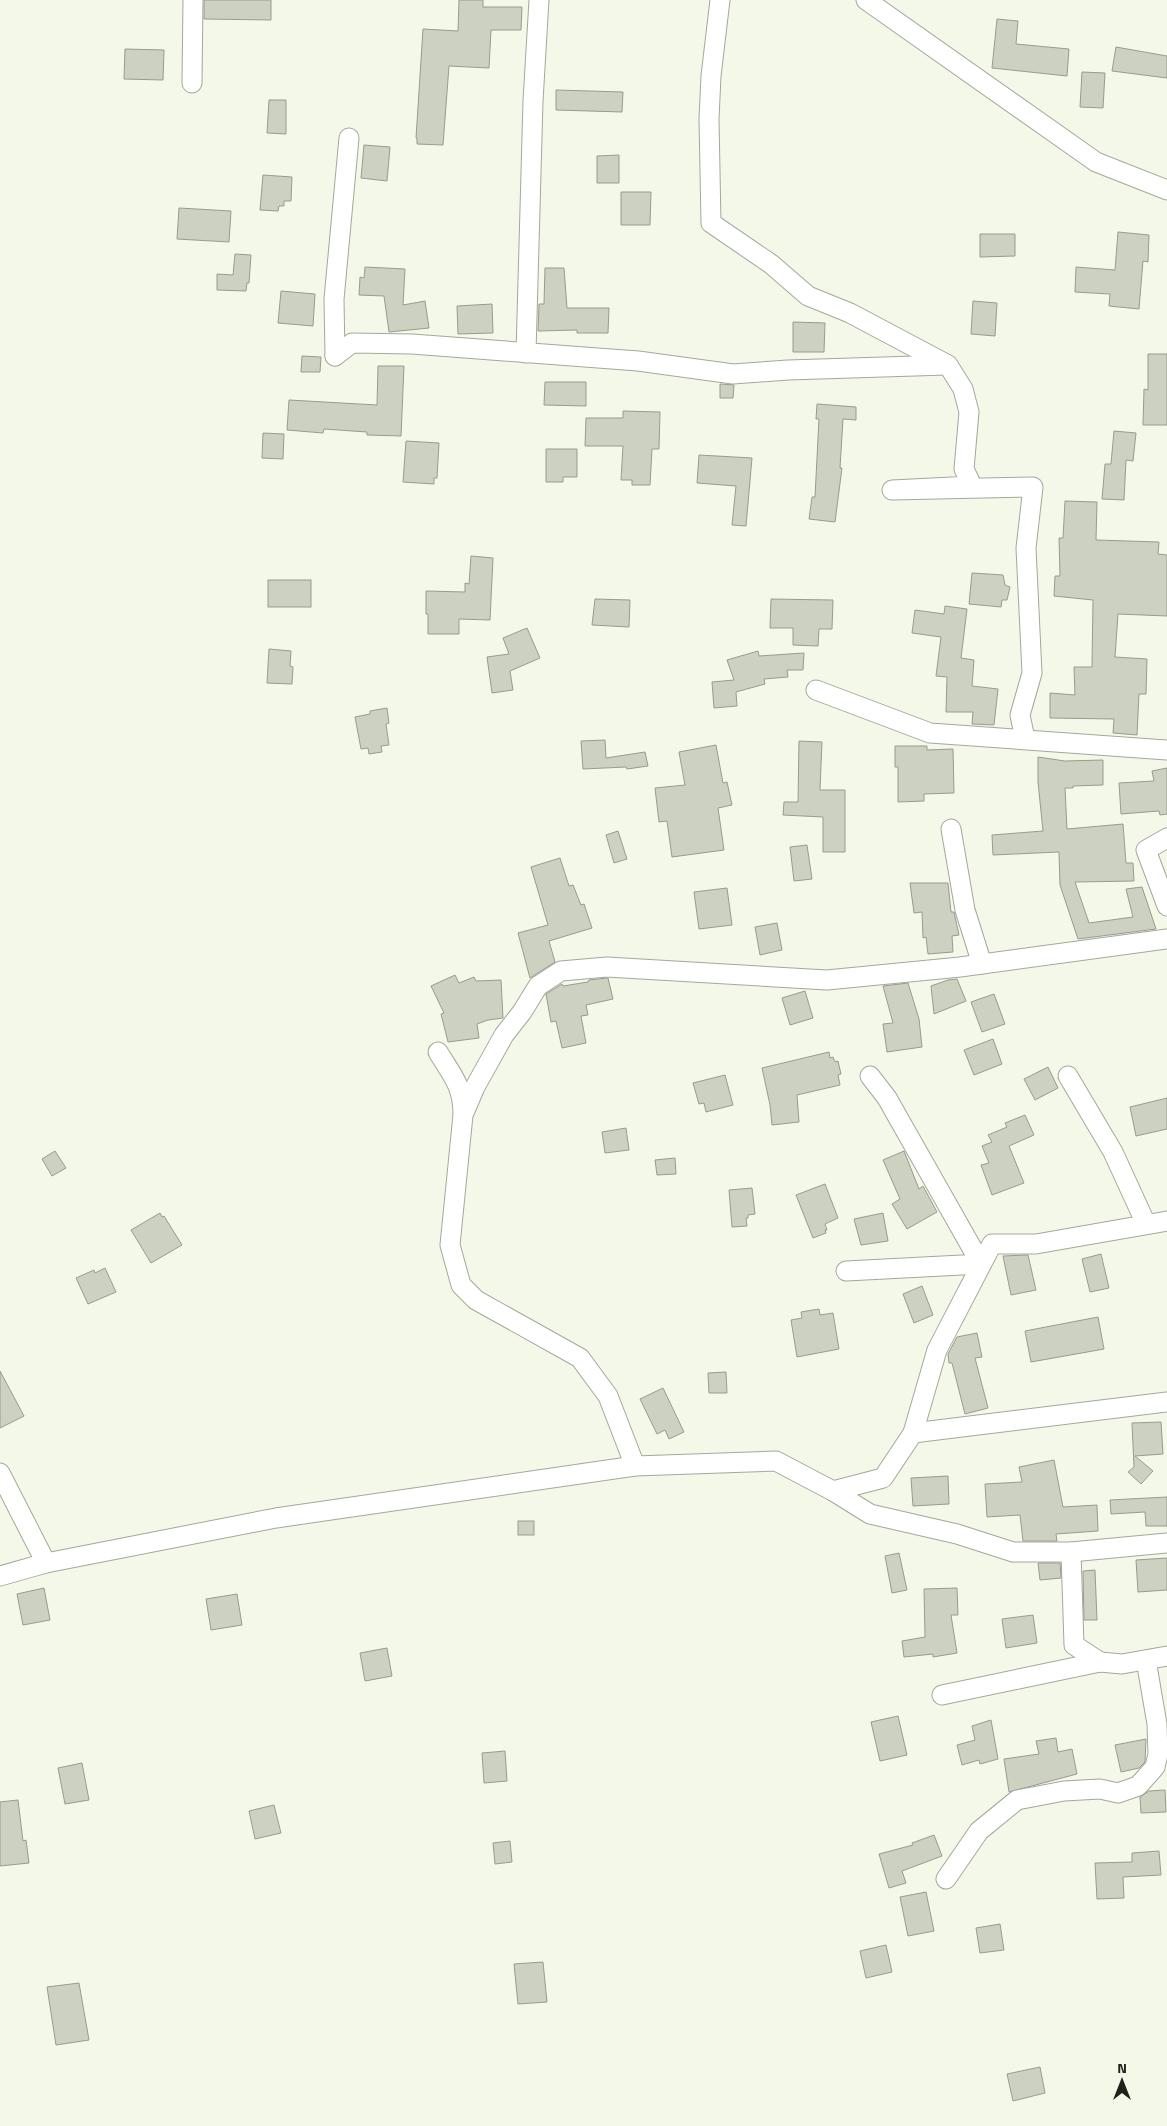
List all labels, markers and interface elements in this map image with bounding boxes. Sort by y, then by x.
north arrow [1097,2056,1147,2106]
text: N [1117,2057,1127,2078]

